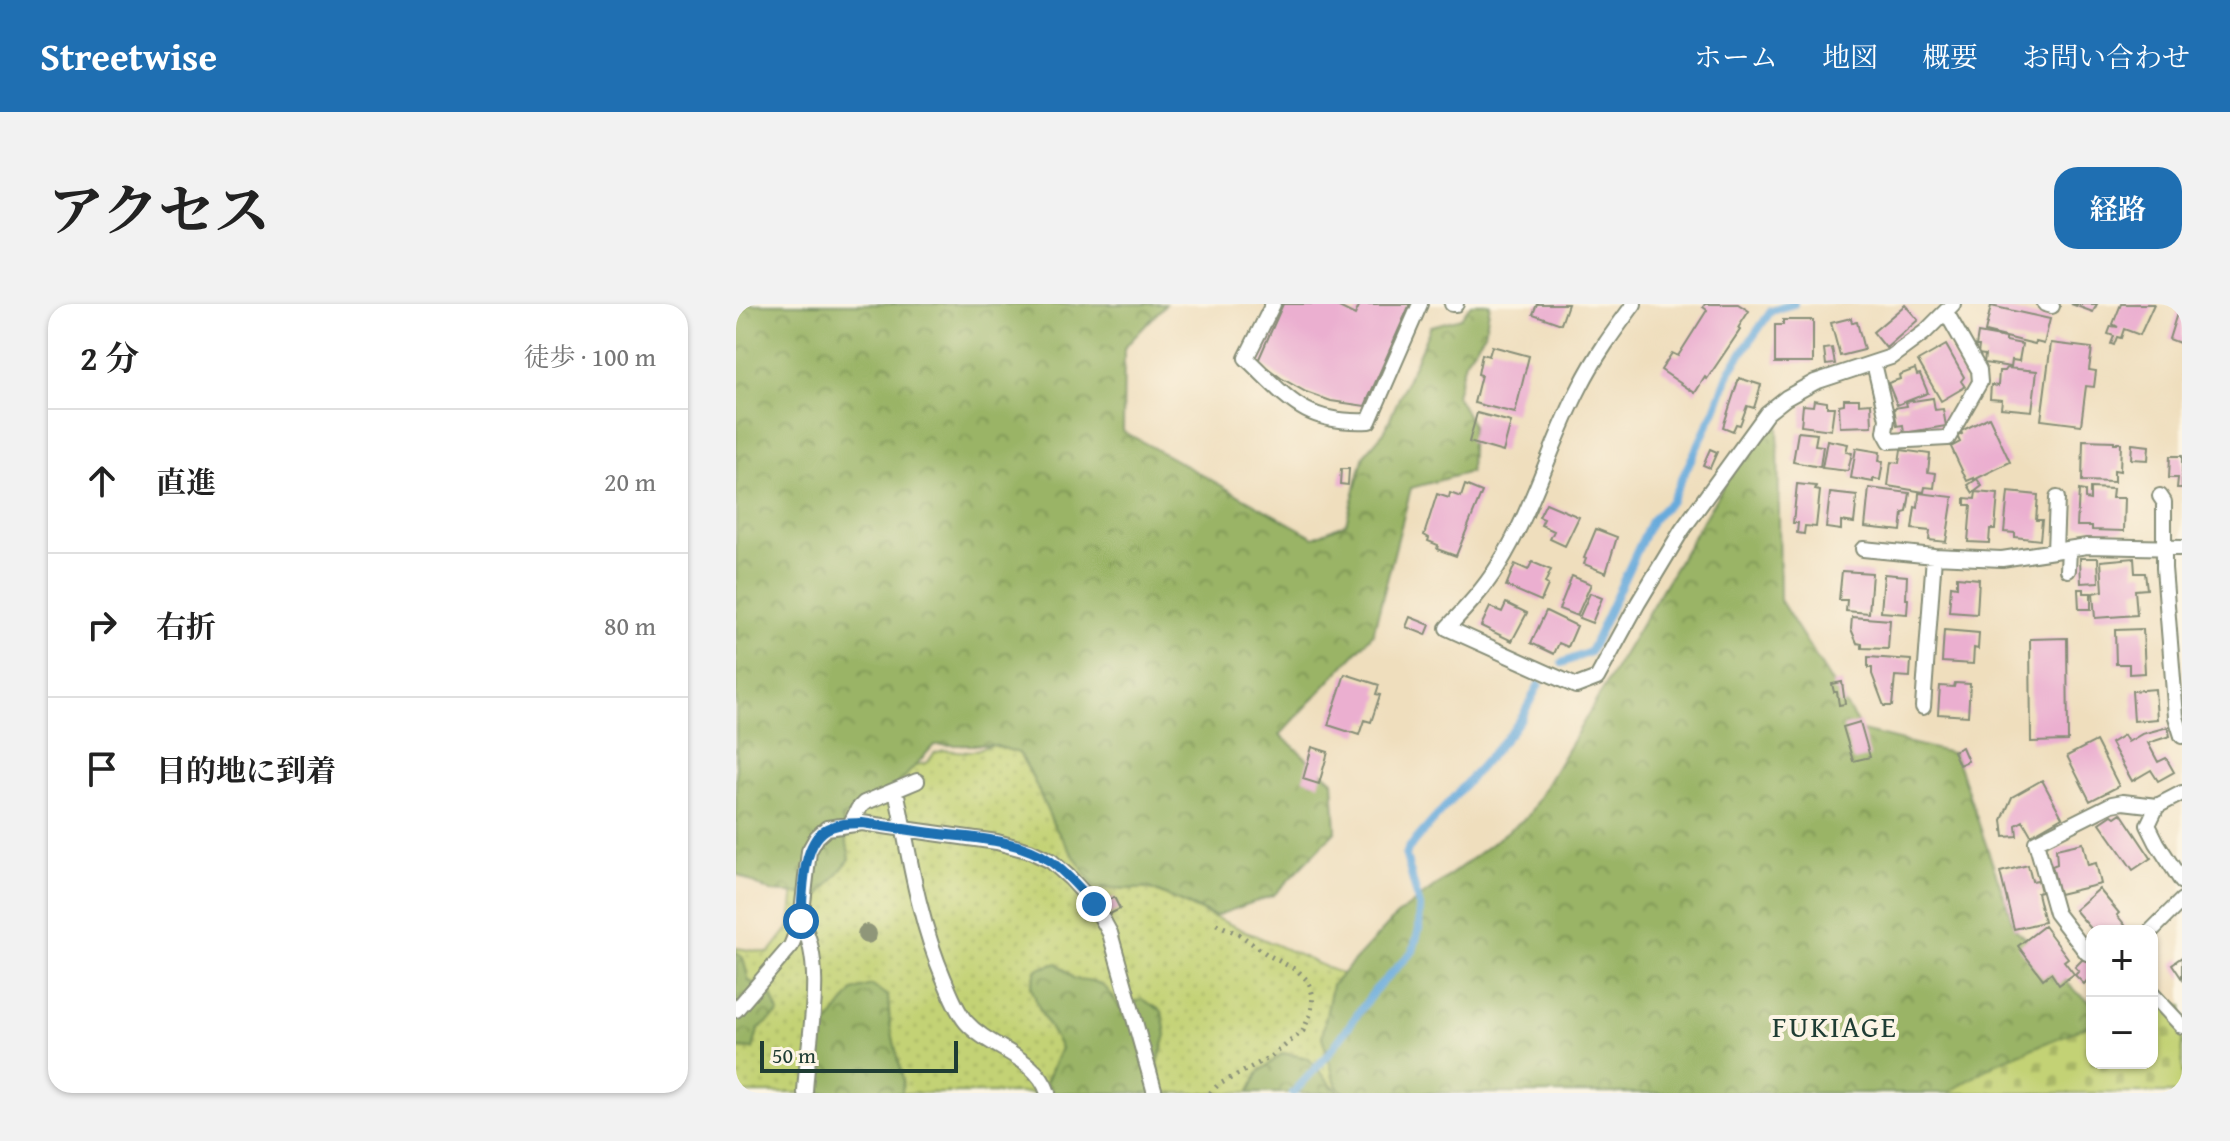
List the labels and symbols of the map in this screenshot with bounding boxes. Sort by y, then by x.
route end [1076,886,1112,922]
route start [783,903,819,939]
district label: FUKIAGE [1772,1004,1898,1048]
scale bar [760,1037,958,1073]

